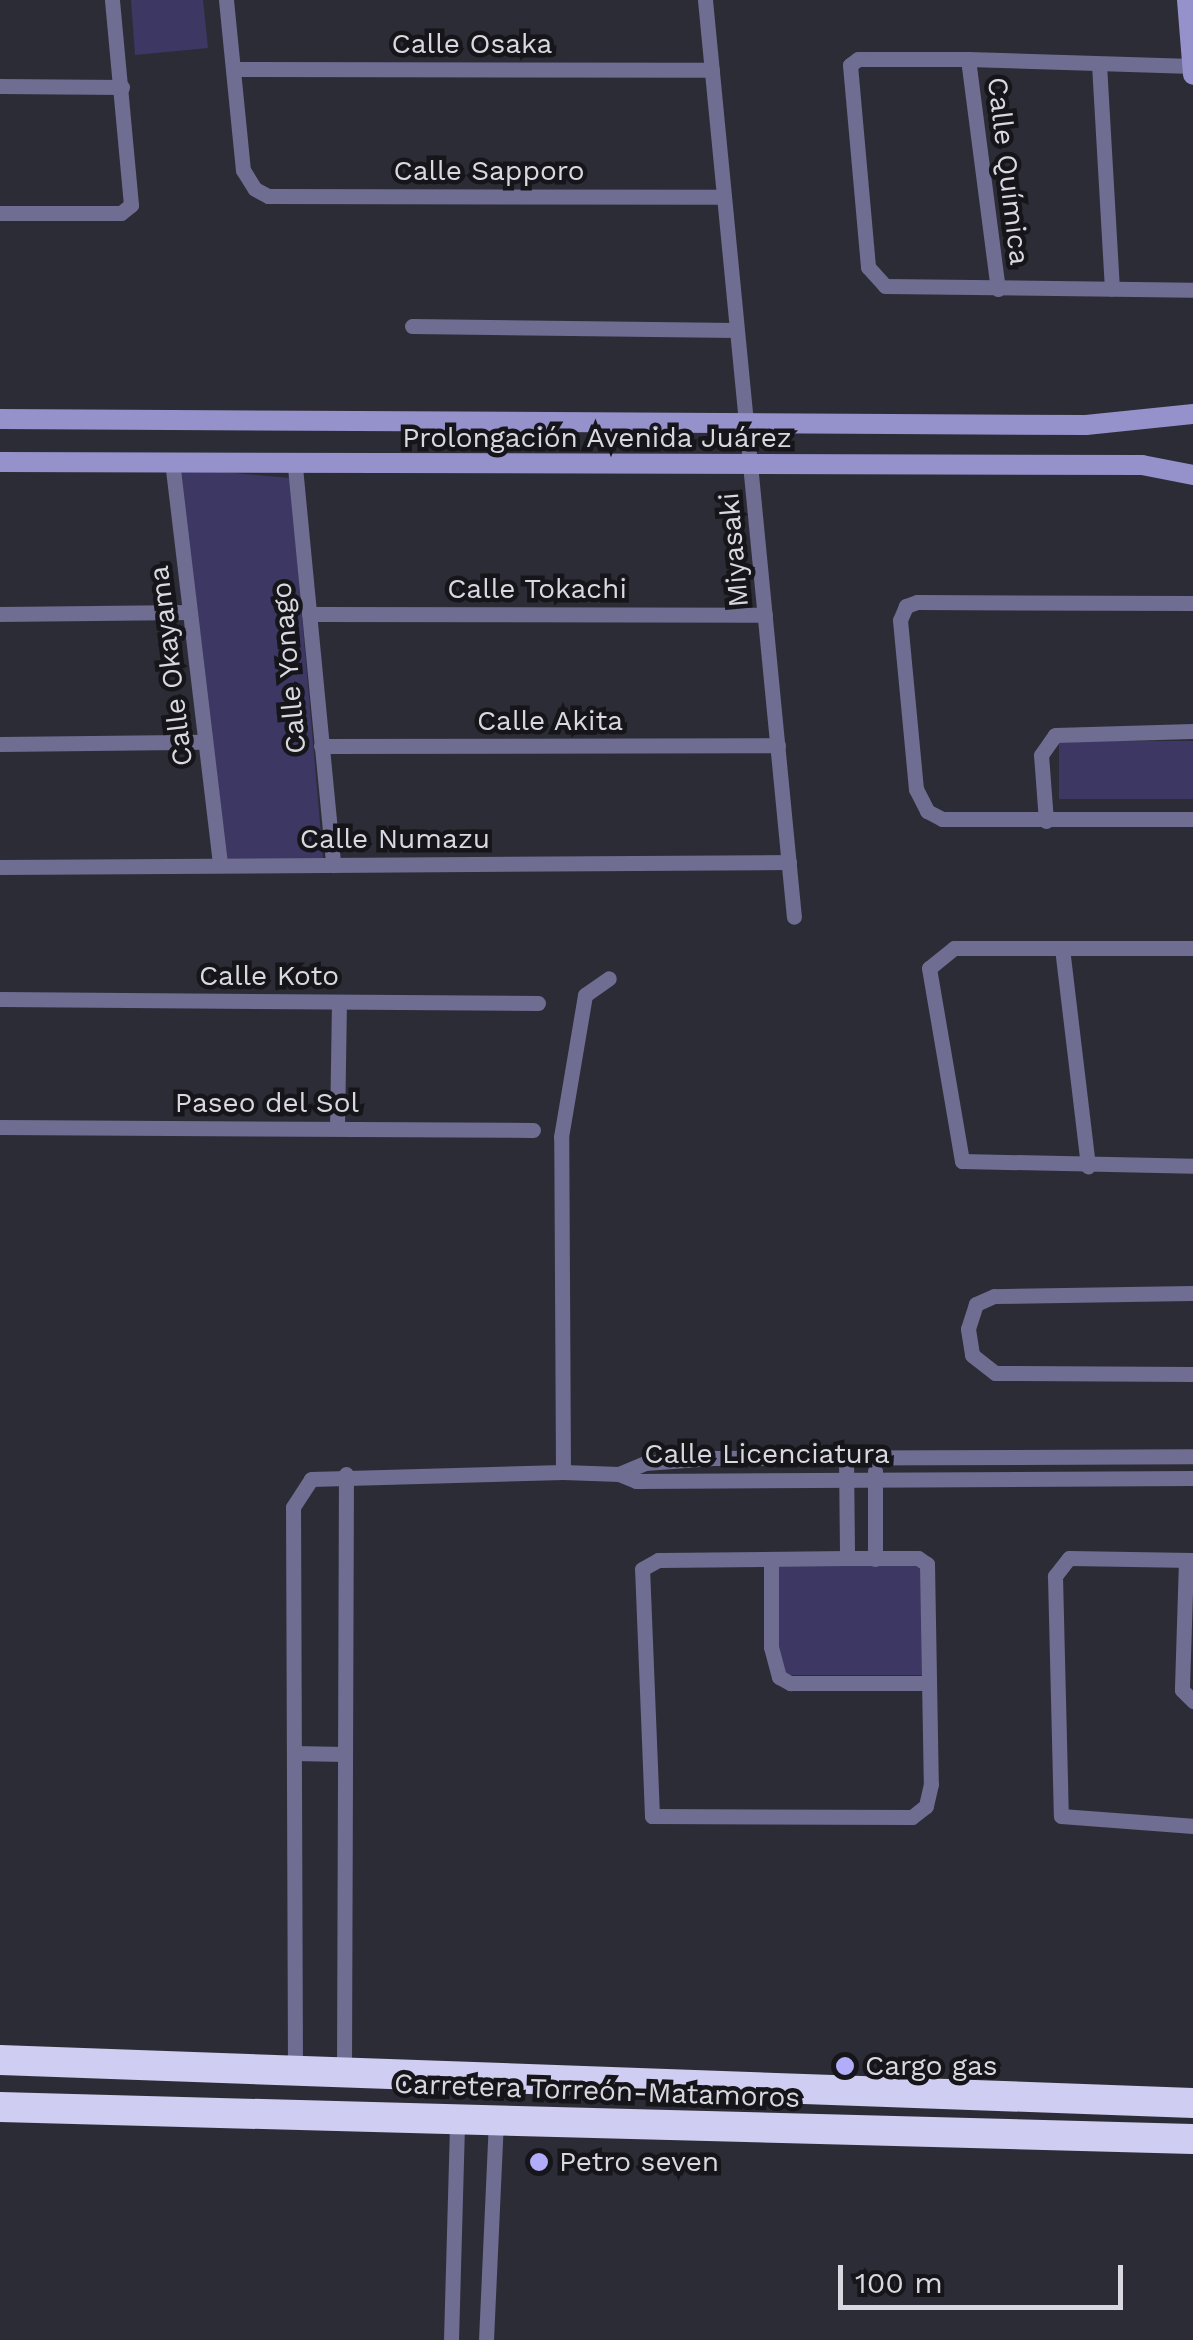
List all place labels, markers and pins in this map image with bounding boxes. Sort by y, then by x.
place label: Cargo gas [865,2049,998,2083]
marker: Cargo gas [834,2055,856,2077]
place label: Petro seven [559,2145,719,2179]
marker: Petro seven [528,2151,550,2173]

